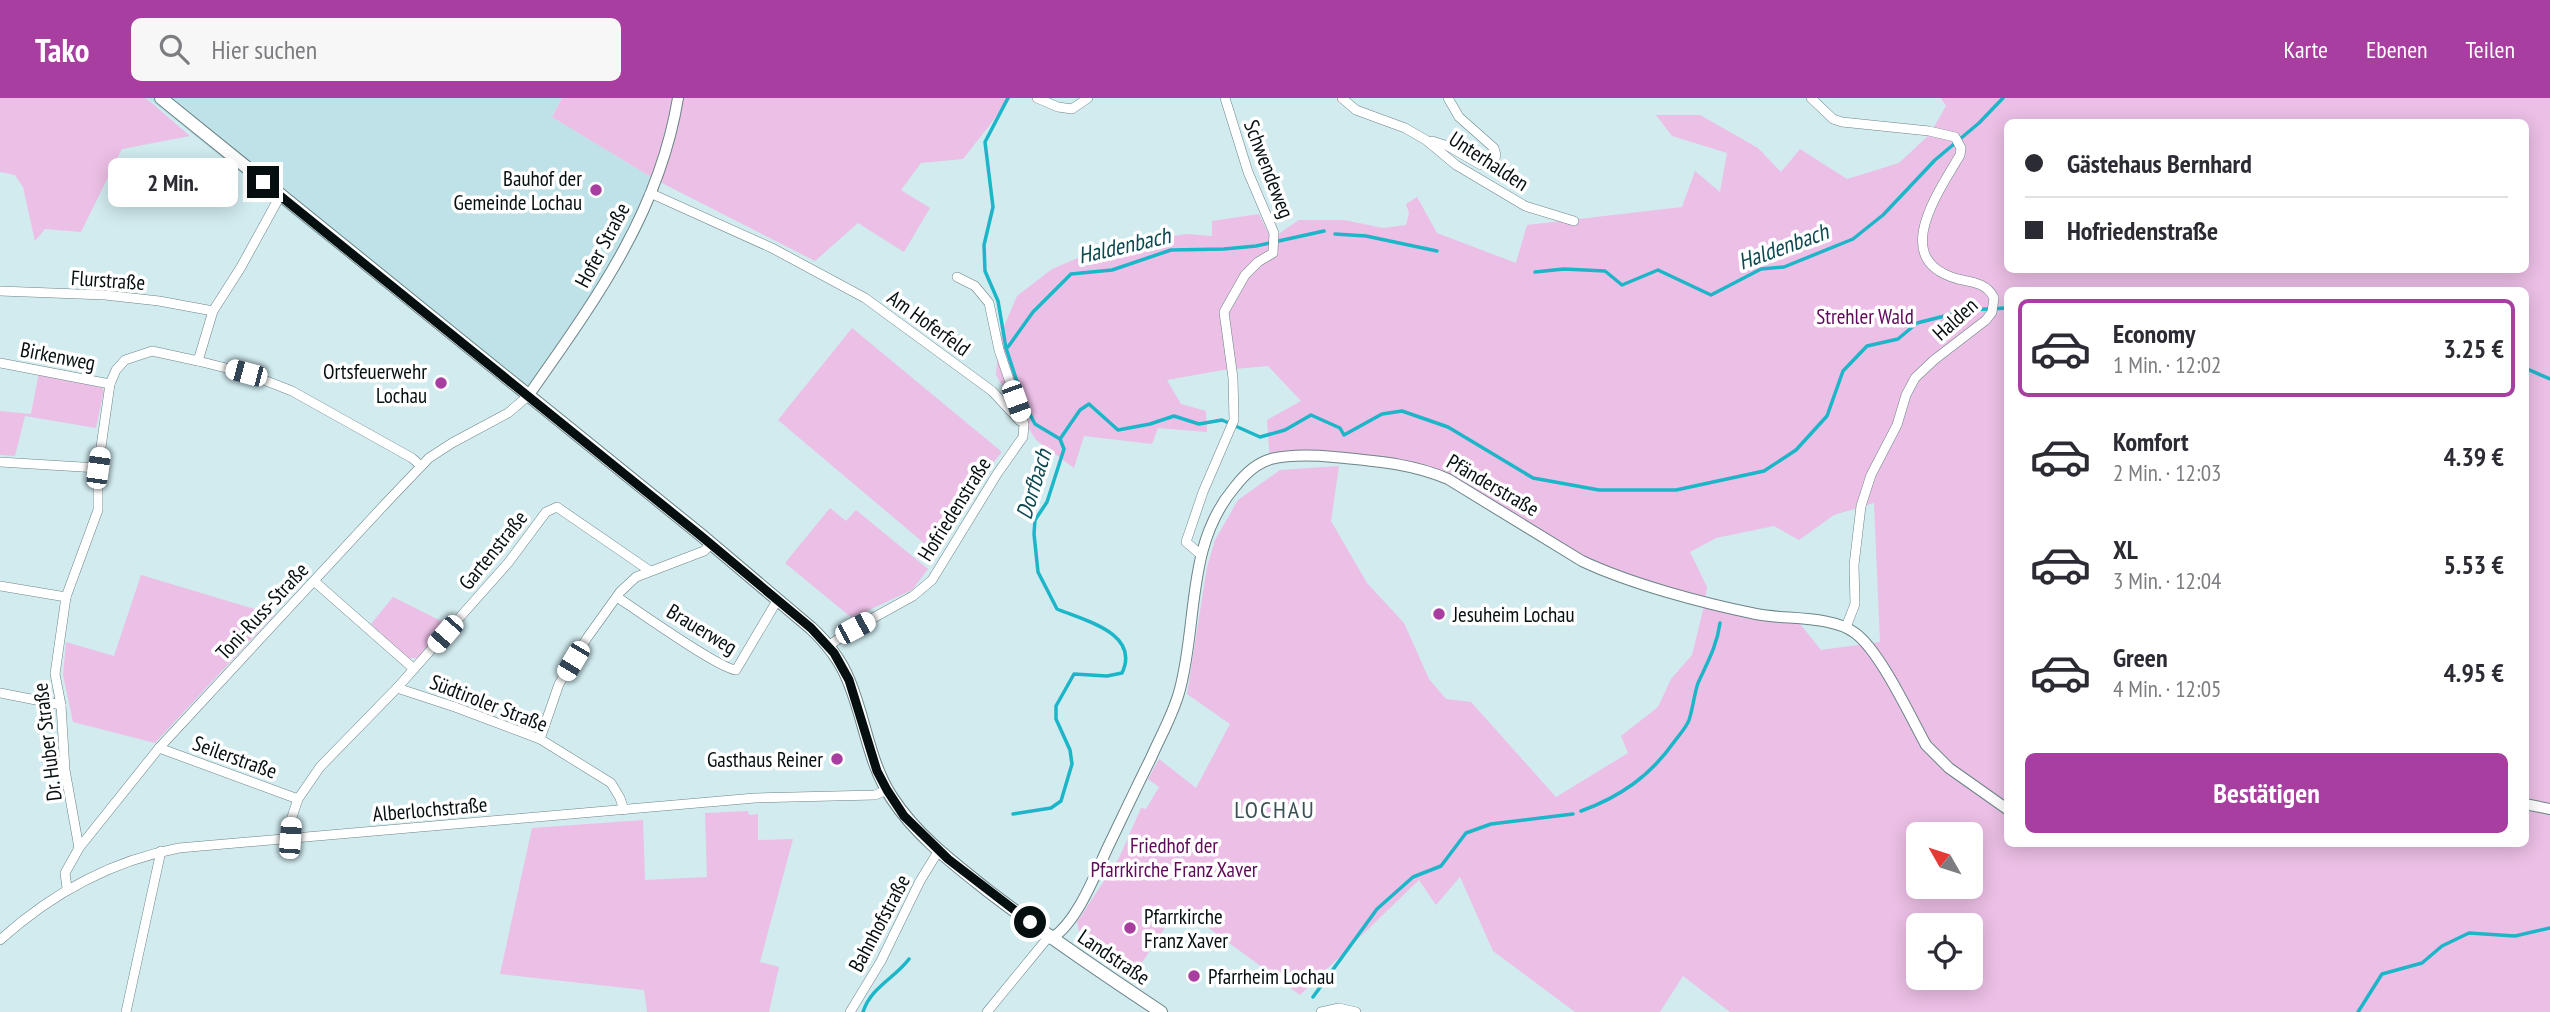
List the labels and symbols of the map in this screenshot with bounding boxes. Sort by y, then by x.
street label: Schwendeweg [1238,116,1300,222]
street label: Unterhalden [1444,125,1534,197]
callout: 2 Min. [109,158,238,206]
place label: Bauhof der Gemeinde Lochau [454,165,582,216]
route end [247,166,279,198]
marker: Bauhof der Gemeinde Lochau [588,182,604,198]
street label: Hofer Straße [568,198,636,292]
water label: Haldenbach [1734,216,1834,276]
water label: Haldenbach [1075,220,1175,270]
street label: Flurstraße [70,264,146,296]
street label: Am Hoferfeld [882,284,976,362]
street label: Halden [1927,292,1983,346]
park label: Strehler Wald [1816,303,1914,330]
street label: Birkenweg [18,336,98,376]
car [223,357,270,389]
place label: Ortsfeuerwehr Lochau [323,358,427,409]
marker: Ortsfeuerwehr Lochau [433,375,449,391]
car [999,378,1034,424]
water label: Dorfbach [1009,444,1058,523]
car [85,446,112,490]
street label: Pfänderstraße [1442,448,1544,522]
street label: Hofriedenstraße [911,452,997,566]
street label: Gartenstraße [453,505,533,595]
street label: Toni-Russ-Straße [210,557,314,665]
street label: Brauerweg [662,598,742,660]
place label: Jesuheim Lochau [1452,601,1575,628]
marker: Jesuheim Lochau [1431,606,1447,622]
car [832,609,879,647]
car [424,611,467,657]
car [554,638,593,684]
street label: Südtiroler Straße [426,668,552,738]
street label: Dr. Huber Straße [26,681,68,803]
street label: Seilerstraße [189,729,281,785]
place label: Gasthaus Reiner [707,746,823,773]
marker: Gasthaus Reiner [829,751,845,767]
street label: Alberlochstraße [372,791,488,827]
district label: LOCHAU [1234,794,1316,825]
car [279,816,302,860]
north arrow [1906,822,1983,900]
park label: Friedhof der Pfarrkirche Franz Xaver [1090,832,1258,883]
street label: Bahnhofstraße [842,870,916,976]
place label: Pfarrkirche Franz Xaver [1144,903,1228,954]
route start [1014,906,1046,938]
marker: Pfarrkirche Franz Xaver [1122,920,1138,936]
street label: Landstraße [1073,923,1155,991]
place label: Pfarrheim Lochau [1208,963,1334,990]
marker: Pfarrheim Lochau [1186,968,1202,984]

